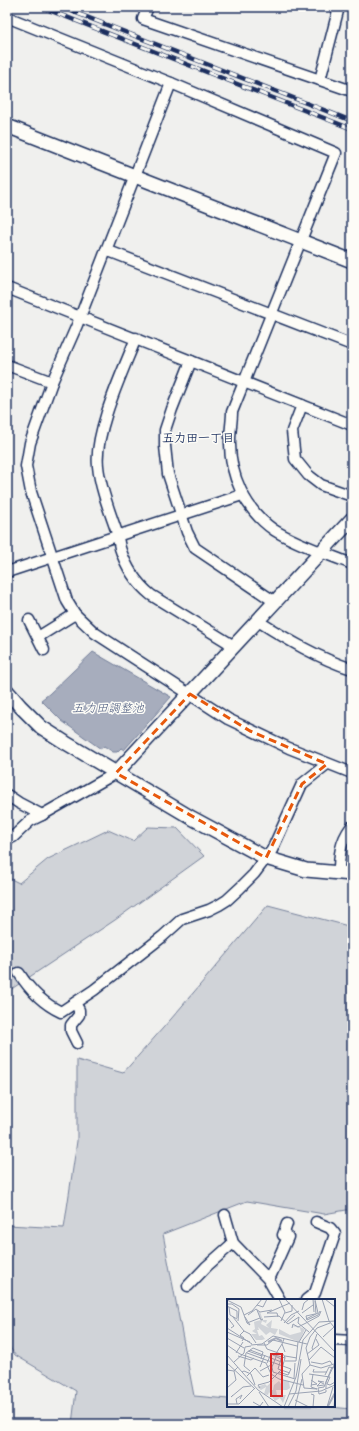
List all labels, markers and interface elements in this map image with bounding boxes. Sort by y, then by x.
district label: 五力田一丁目 [162,430,234,445]
water label: 五力田調整池 [72,700,145,715]
inset map [227,1299,335,1407]

